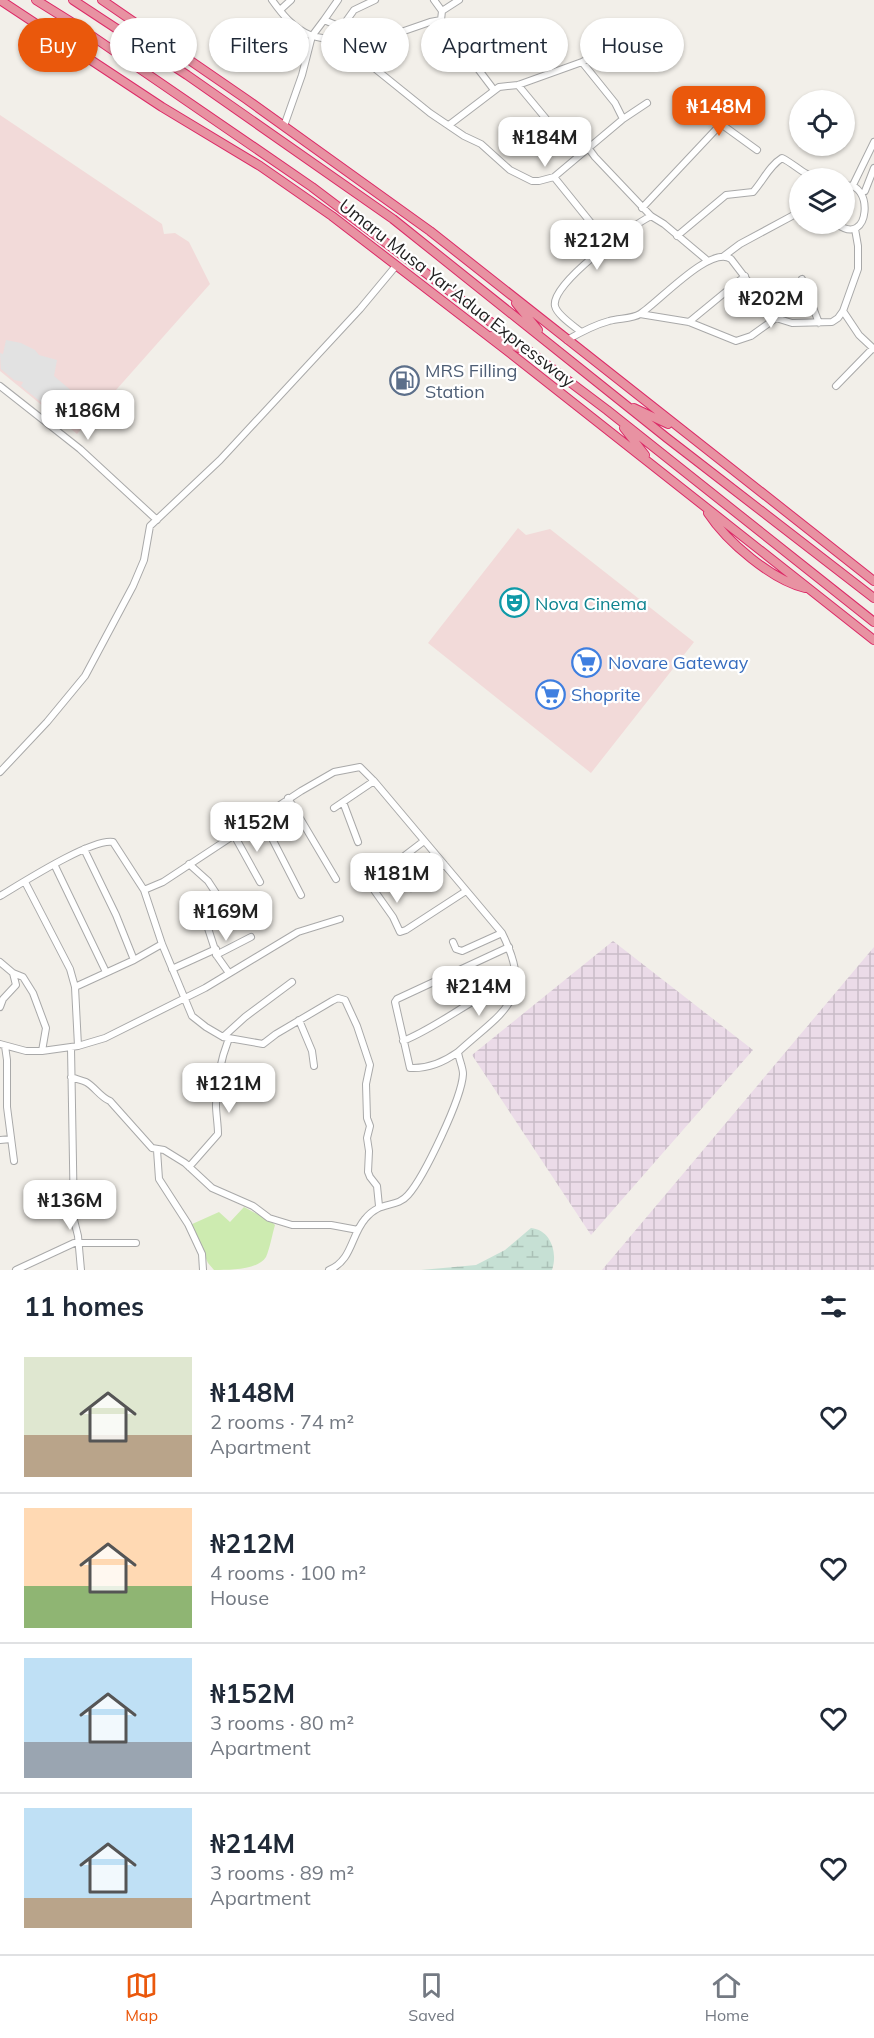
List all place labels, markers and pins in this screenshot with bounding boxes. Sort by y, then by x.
pin: ₦148M [677,86,761,137]
pin: ₦184M [503,117,587,168]
pin: ₦212M [555,220,639,271]
pin: ₦202M [729,278,813,329]
place label: MRS Filling Station [425,359,517,403]
fuel station icon: MRS Filling Station [388,364,420,396]
pin: ₦186M [46,390,130,441]
theatre icon: Nova Cinema [498,587,530,619]
place label: Nova Cinema [535,592,647,615]
supermarket icon: Novare Gateway [571,646,603,678]
place label: Novare Gateway [608,651,749,674]
supermarket icon: Shoprite [534,678,566,710]
place label: Shoprite [571,683,641,706]
pin: ₦152M [215,802,299,853]
pin: ₦181M [355,853,439,904]
pin: ₦169M [184,891,268,942]
pin: ₦214M [437,966,521,1017]
pin: ₦121M [187,1063,271,1114]
pin: ₦136M [28,1180,112,1231]

